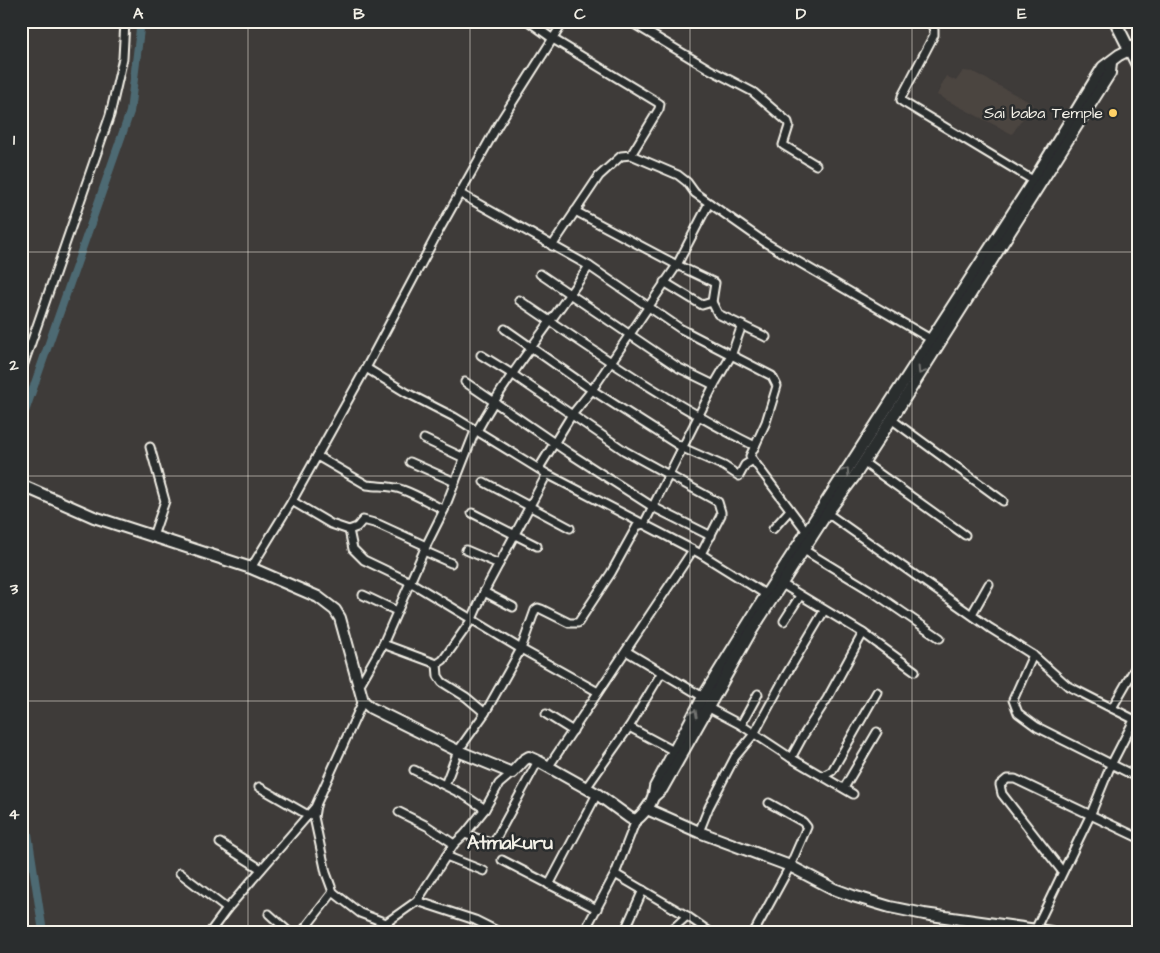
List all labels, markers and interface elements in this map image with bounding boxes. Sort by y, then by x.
text: A [133,3,144,25]
text: B [353,3,365,25]
text: C [574,3,586,25]
text: D [796,3,807,25]
text: E [1017,3,1027,25]
place label: Sai baba Temple [984,102,1103,124]
marker: Sai baba Temple [1107,107,1119,119]
text: 1 [13,129,16,151]
text: 2 [8,354,19,376]
one-way arrow [918,366,928,375]
one-way arrow [840,468,849,477]
text: 3 [9,578,19,600]
one-way arrow [688,709,698,718]
text: 4 [9,803,20,825]
district label: Atmakuru [467,830,553,857]

